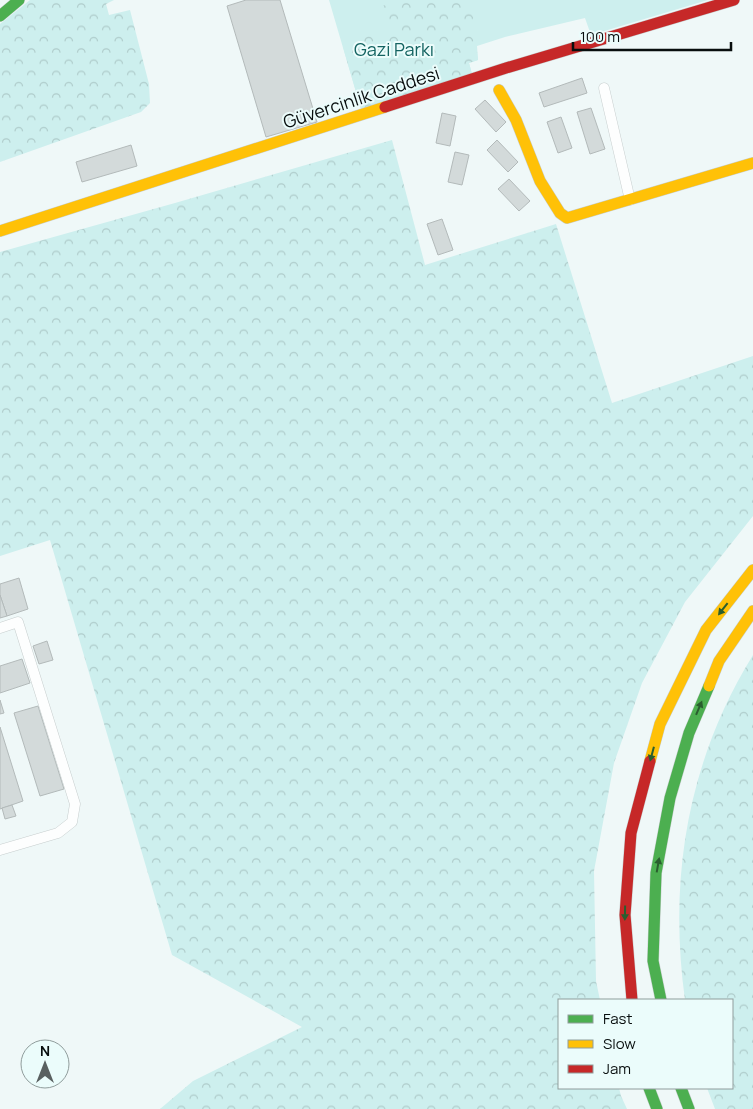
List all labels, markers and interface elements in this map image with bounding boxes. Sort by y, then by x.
scale bar [573,20,730,52]
text: 100 m [580,26,620,47]
park label: Gazi Parkı [354,37,434,61]
street label: Güvercinlik Caddesi [280,60,442,134]
one-way arrow [717,602,728,615]
one-way arrow [696,701,704,715]
one-way arrow [648,746,656,761]
one-way arrow [654,856,662,872]
one-way arrow [621,905,629,921]
legend [558,999,733,1089]
text: Fast [603,1008,632,1029]
text: Slow [603,1033,636,1054]
north arrow [20,1039,70,1089]
text: N [40,1041,50,1060]
text: Jam [603,1058,631,1079]

